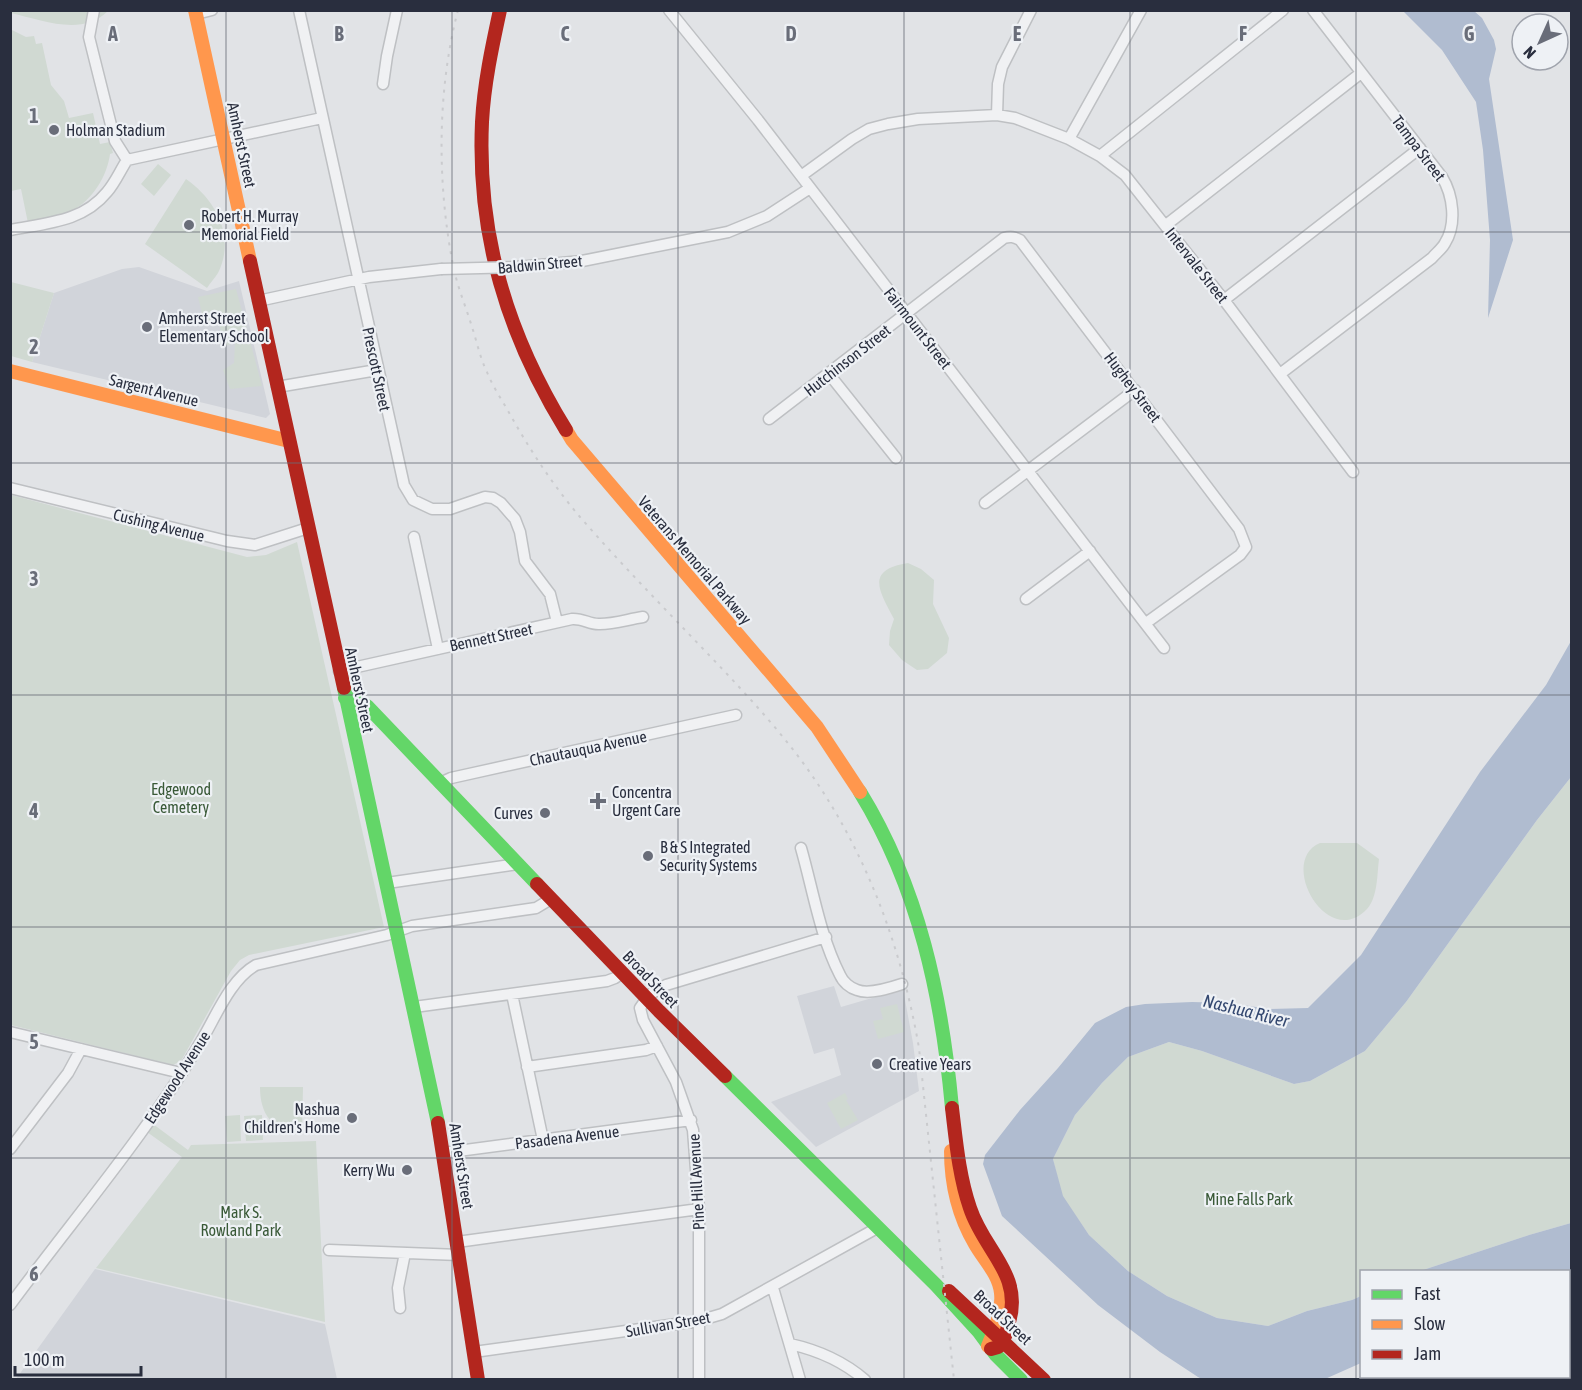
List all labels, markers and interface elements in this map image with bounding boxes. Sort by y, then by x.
north arrow [1510,12,1570,72]
text: A [107,22,118,45]
text: B [334,22,344,45]
text: C [561,22,570,45]
text: D [785,22,797,45]
text: E [1013,22,1022,45]
text: F [1239,22,1247,45]
text: G [1464,22,1475,45]
text: N [1520,43,1539,62]
street label: Amherst Street [224,101,260,190]
text: 1 [29,104,39,127]
street label: Tampa Street [1388,112,1450,185]
place label: Holman Stadium [66,121,165,139]
marker: Holman Stadium [47,123,61,137]
place label: Robert H. Murray Memorial Field [201,207,299,243]
marker: Robert H. Murray Memorial Field [182,218,196,232]
street label: Intervale Street [1162,224,1232,307]
street label: Baldwin Street [497,251,583,277]
street label: Fairmount Street [881,284,956,373]
place label: Amherst Street Elementary School [159,309,270,346]
marker: Amherst Street Elementary School [140,320,154,334]
street label: Hutchinson Street [800,320,894,399]
street label: Prescott Street [359,325,395,413]
text: 2 [29,335,39,358]
street label: Hughey Street [1100,349,1165,426]
street label: Sargent Avenue [107,370,200,411]
street label: Veterans Memorial Parkway [634,493,756,628]
street label: Cushing Avenue [111,505,206,546]
text: 3 [29,567,39,590]
street label: Bennett Street [448,619,534,655]
street label: Amherst Street [342,646,378,735]
street label: Chautauqua Avenue [528,727,648,770]
park label: Edgewood Cemetery [151,780,211,817]
place label: Concentra Urgent Care [612,783,681,820]
marker: Concentra Urgent Care [589,792,607,810]
text: 4 [28,799,39,822]
place label: Curves [494,804,533,822]
marker: Curves [538,806,552,820]
place label: B & S Integrated Security Systems [660,838,757,875]
marker: B & S Integrated Security Systems [641,849,655,863]
street label: Broad Street [619,947,683,1011]
water label: Nashua River [1201,990,1292,1031]
street label: Edgewood Avenue [140,1027,214,1127]
text: 5 [29,1030,39,1053]
place label: Creative Years [889,1055,971,1073]
marker: Creative Years [870,1057,884,1071]
place label: Nashua Children's Home [244,1100,340,1136]
marker: Nashua Children's Home [345,1111,359,1125]
street label: Amherst Street [446,1122,478,1211]
street label: Pasadena Avenue [514,1122,620,1152]
street label: Pine Hill Avenue [684,1133,708,1231]
place label: Kerry Wu [343,1161,395,1180]
marker: Kerry Wu [400,1163,414,1177]
park label: Mine Falls Park [1205,1190,1293,1208]
park label: Mark S. Rowland Park [201,1203,281,1239]
text: 6 [29,1262,39,1285]
legend [1360,1270,1570,1378]
text: Fast [1414,1283,1441,1304]
street label: Broad Street [970,1286,1036,1348]
street label: Sullivan Street [624,1308,712,1340]
text: Slow [1414,1313,1445,1334]
scale bar [15,1339,141,1377]
text: Jam [1414,1343,1441,1364]
text: 100 m [24,1349,65,1370]

